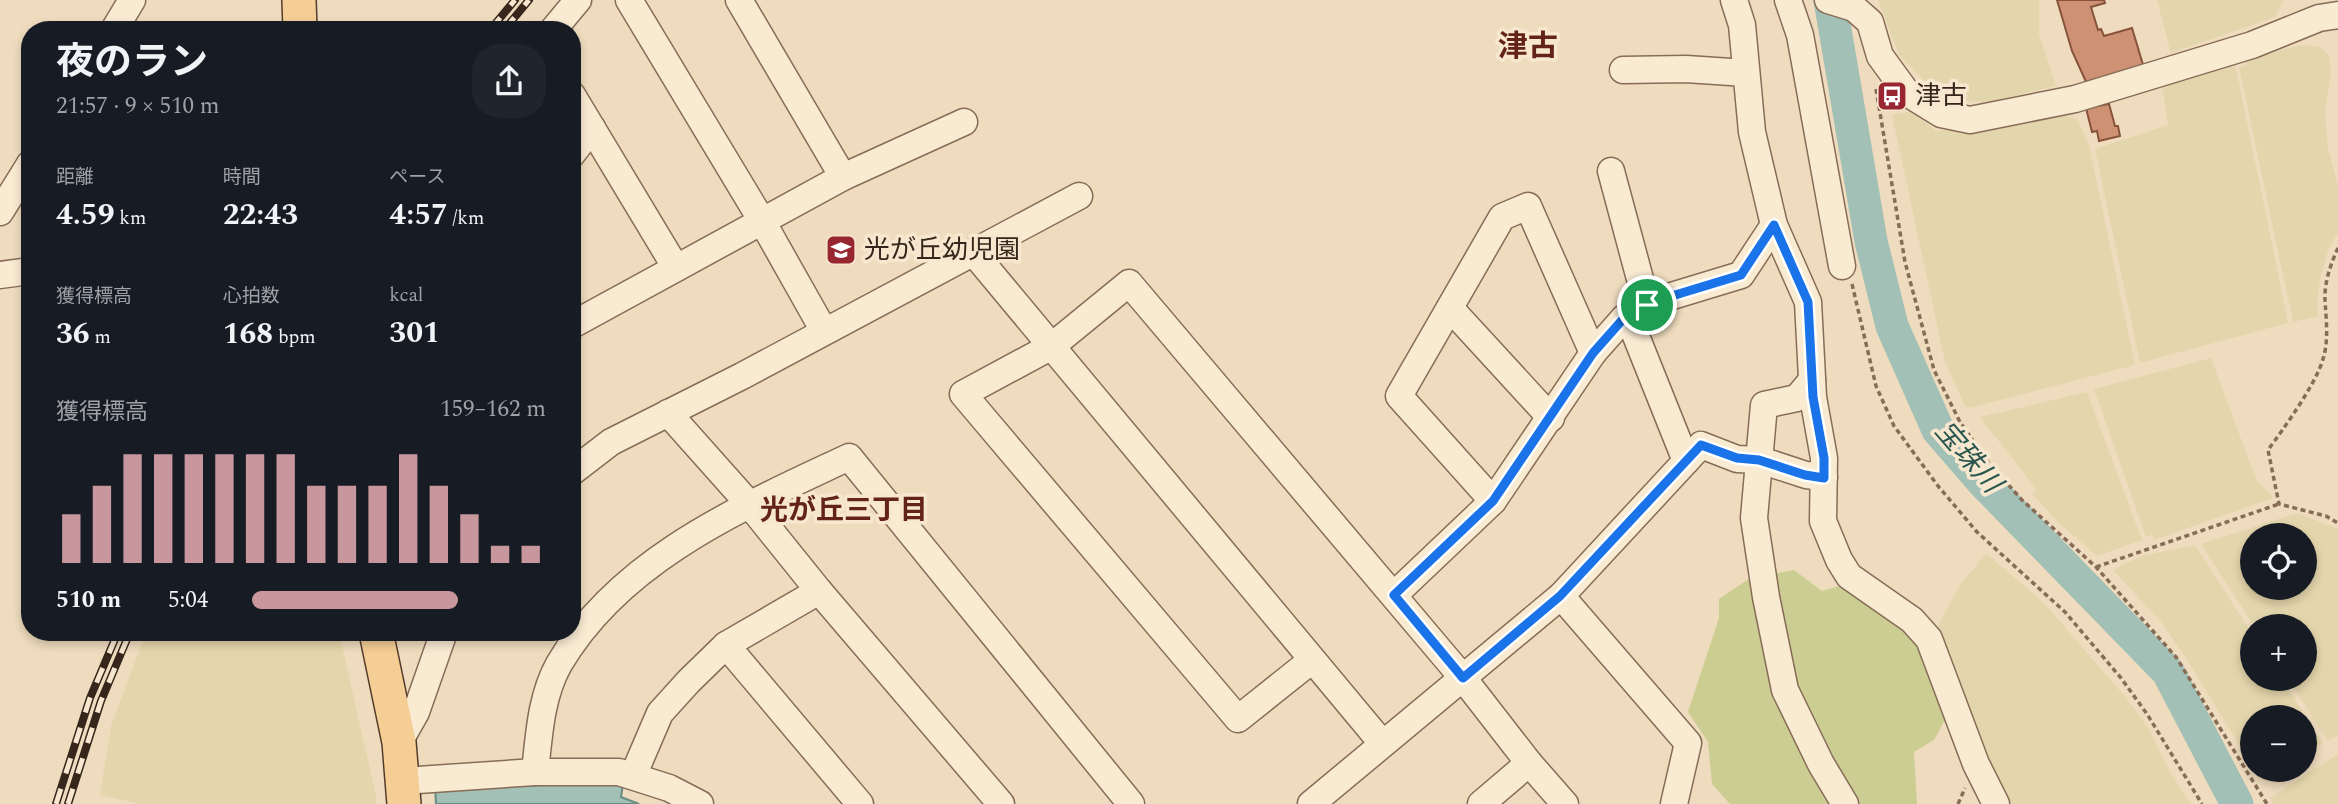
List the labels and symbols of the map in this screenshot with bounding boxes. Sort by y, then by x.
district label: 津古 [1498,24,1558,70]
place label: 津古 [1915,76,1967,116]
bus stop icon: 津古 [1875,79,1909,113]
place label: 光が丘幼児園 [864,230,1020,270]
school or university icon: 光が丘幼児園 [824,233,858,267]
pin [1617,275,1677,335]
water label: 宝珠川 [1924,411,2014,505]
district label: 光が丘三丁目 [760,489,928,532]

